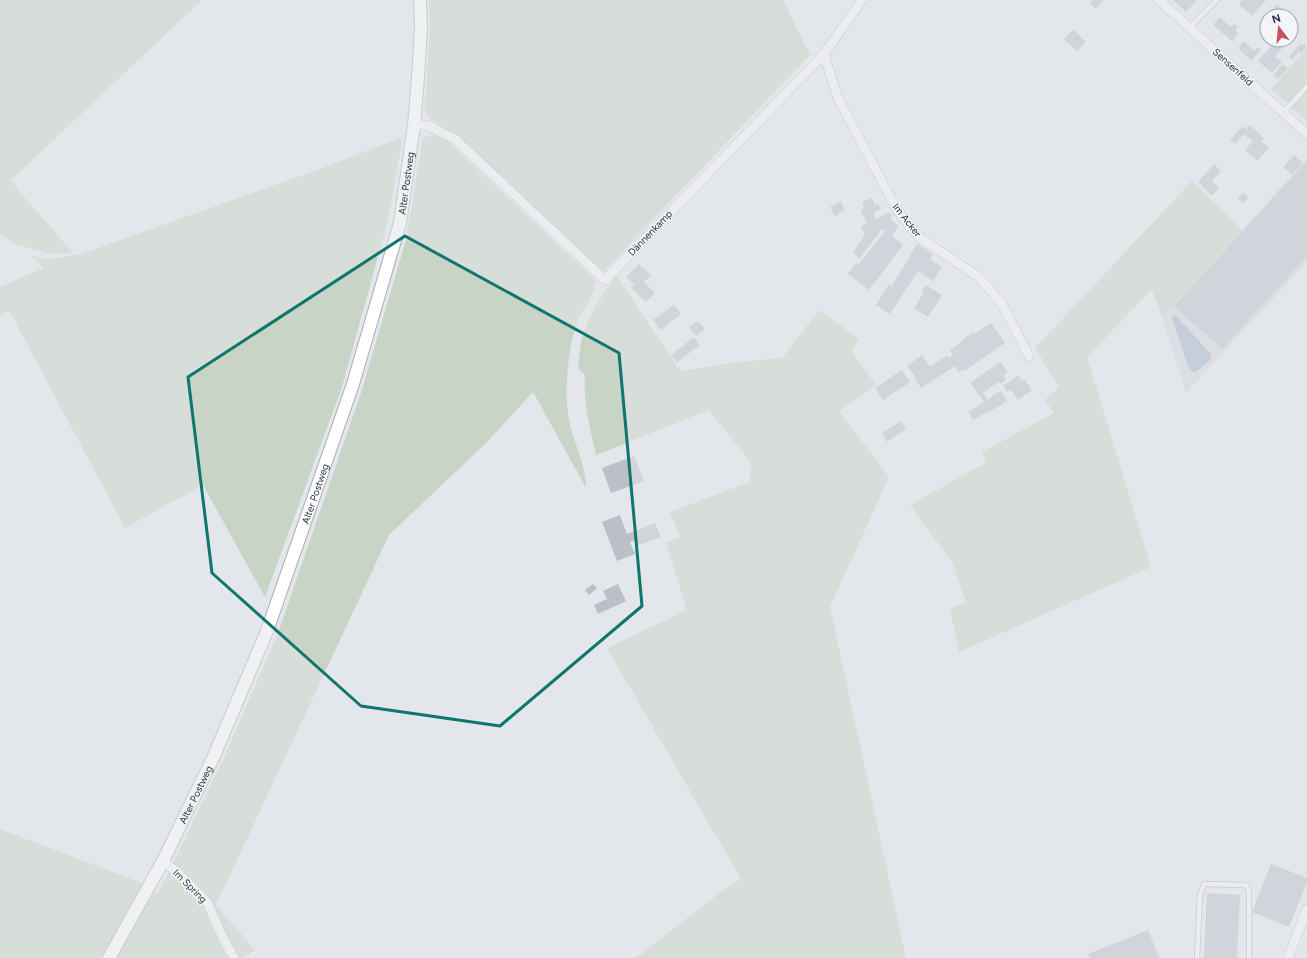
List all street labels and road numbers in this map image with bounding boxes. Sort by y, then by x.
street label: Sensenfeld [1210,45,1256,89]
street label: Alter Postweg [395,151,417,215]
street label: Im Acker [890,200,925,240]
street label: Dännenkamp [625,207,675,259]
street label: Alter Postweg [298,462,331,526]
street label: Alter Postweg [176,763,215,826]
street label: Im Spring [170,866,210,906]

